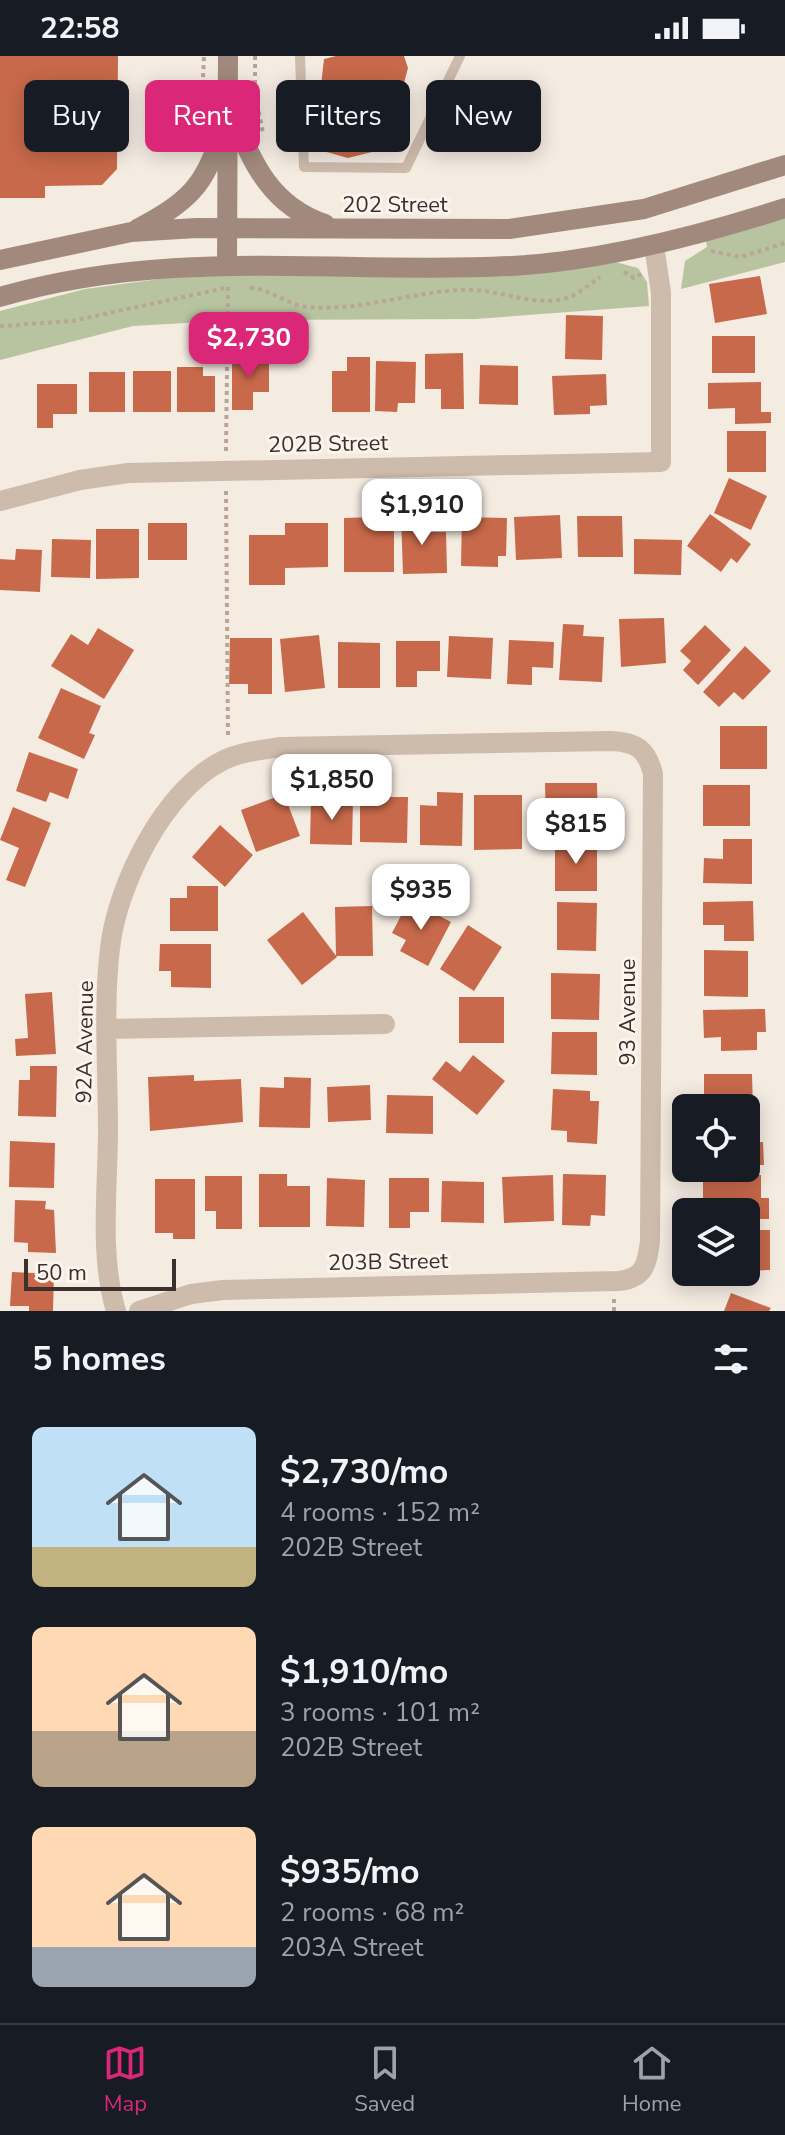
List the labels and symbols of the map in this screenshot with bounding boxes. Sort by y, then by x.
street label: 202 Street [342,190,448,220]
pin: $2,730 [184,312,314,380]
street label: 202B Street [268,428,389,460]
pin: $1,910 [357,479,487,547]
pin: $1,850 [267,754,397,822]
pin: $815 [529,798,623,866]
pin: $935 [374,864,468,932]
street label: 93 Avenue [613,959,643,1065]
street label: 92A Avenue [69,980,101,1104]
street label: 203B Street [328,1246,449,1278]
scale bar [24,1255,176,1291]

